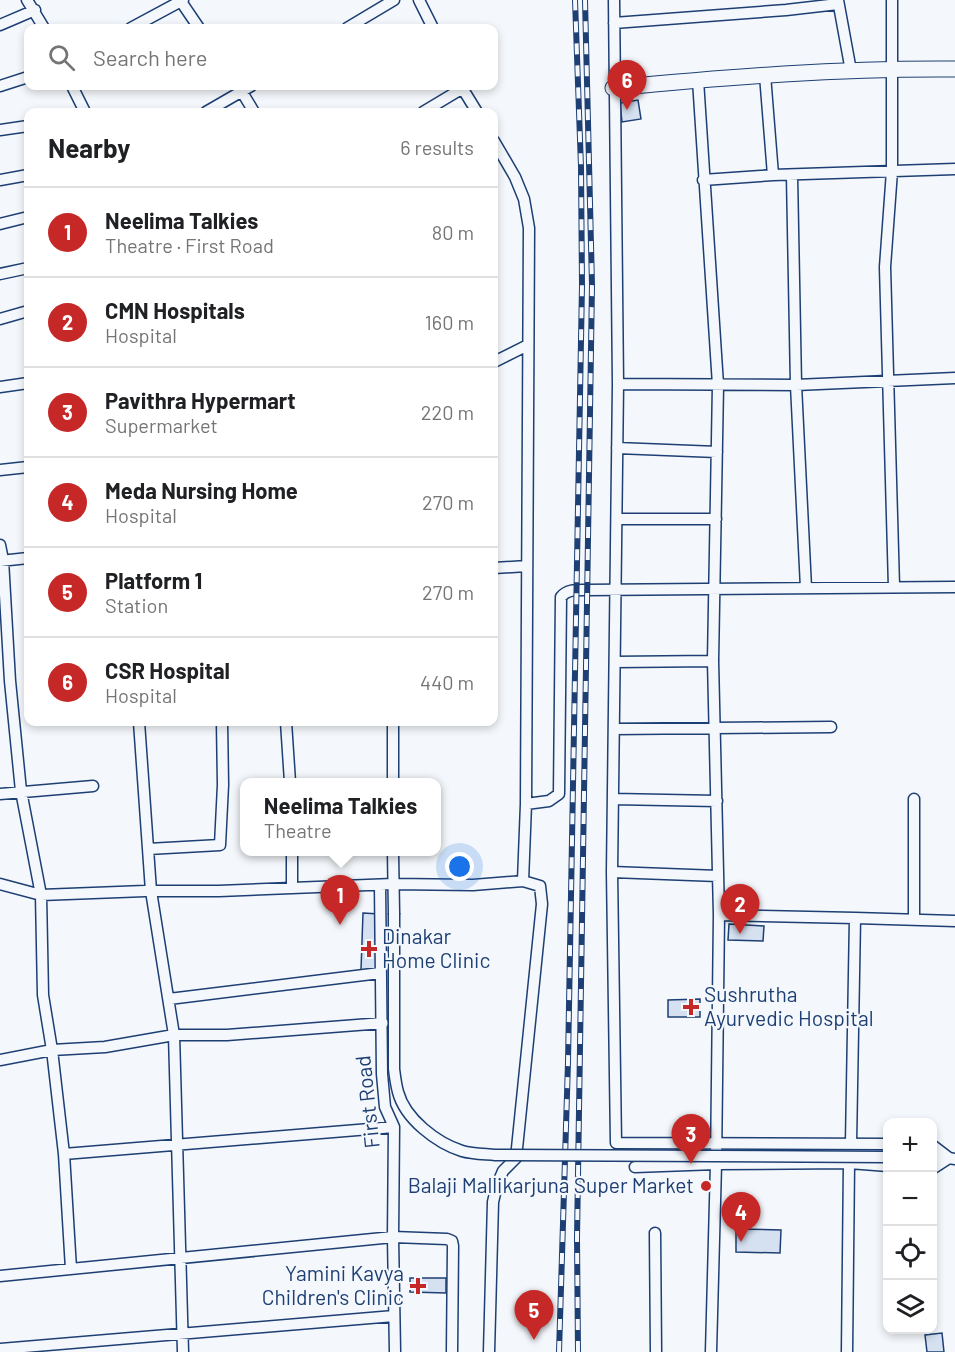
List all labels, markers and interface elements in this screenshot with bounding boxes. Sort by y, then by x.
search box [24,24,498,90]
icon: search [45,41,78,74]
text: Search here [93,44,207,70]
pin: 6 [608,60,646,110]
text: Nearby [48,132,130,163]
text: 6 results [400,135,474,159]
text: Neelima Talkies [105,207,258,233]
text: 1 [64,220,71,244]
text: 80 m [432,220,474,244]
text: Theatre · First Road [105,233,274,257]
text: CMN Hospitals [105,297,245,323]
text: 2 [62,310,73,334]
text: 160 m [425,310,474,334]
text: Hospital [105,323,177,347]
text: Pavithra Hypermart [105,387,296,413]
text: 3 [62,400,73,424]
text: 220 m [421,400,474,424]
text: Supermarket [105,413,218,437]
text: Meda Nursing Home [105,477,298,503]
text: 4 [61,490,74,514]
text: 270 m [422,490,474,514]
text: Hospital [105,503,177,527]
text: Platform 1 [105,567,202,593]
text: 5 [62,580,73,604]
text: 270 m [422,580,474,604]
text: Station [105,593,168,617]
text: CSR Hospital [105,657,230,683]
text: 6 [62,670,73,694]
text: 440 m [420,670,474,694]
text: Hospital [105,683,177,707]
popup [240,778,441,856]
text: Neelima Talkies [264,792,417,818]
text: Theatre [264,818,332,842]
your location [445,852,474,881]
pin: 1 [320,876,360,925]
pin: 2 [720,884,760,934]
place label: Dinakar Home Clinic [382,923,490,972]
marker: Dinakar Home Clinic [360,940,378,958]
place label: Sushrutha Ayurvedic Hospital [704,981,874,1030]
marker: Sushrutha Ayurvedic Hospital [682,998,700,1016]
street label: First Road [349,1054,384,1150]
pin: 3 [672,1114,710,1164]
map controls [883,1118,937,1334]
button: + [883,1118,937,1172]
place label: Balaji Mallikarjuna Super Market [408,1172,694,1197]
button: − [883,1172,937,1226]
marker: Balaji Mallikarjuna Super Market [699,1179,713,1193]
pin: 4 [722,1192,760,1242]
button: locate [883,1226,937,1280]
place label: Yamini Kavya Children's Clinic [262,1260,404,1309]
marker: Yamini Kavya Children's Clinic [409,1277,427,1295]
button: layers [883,1280,937,1334]
pin: 5 [514,1290,554,1340]

